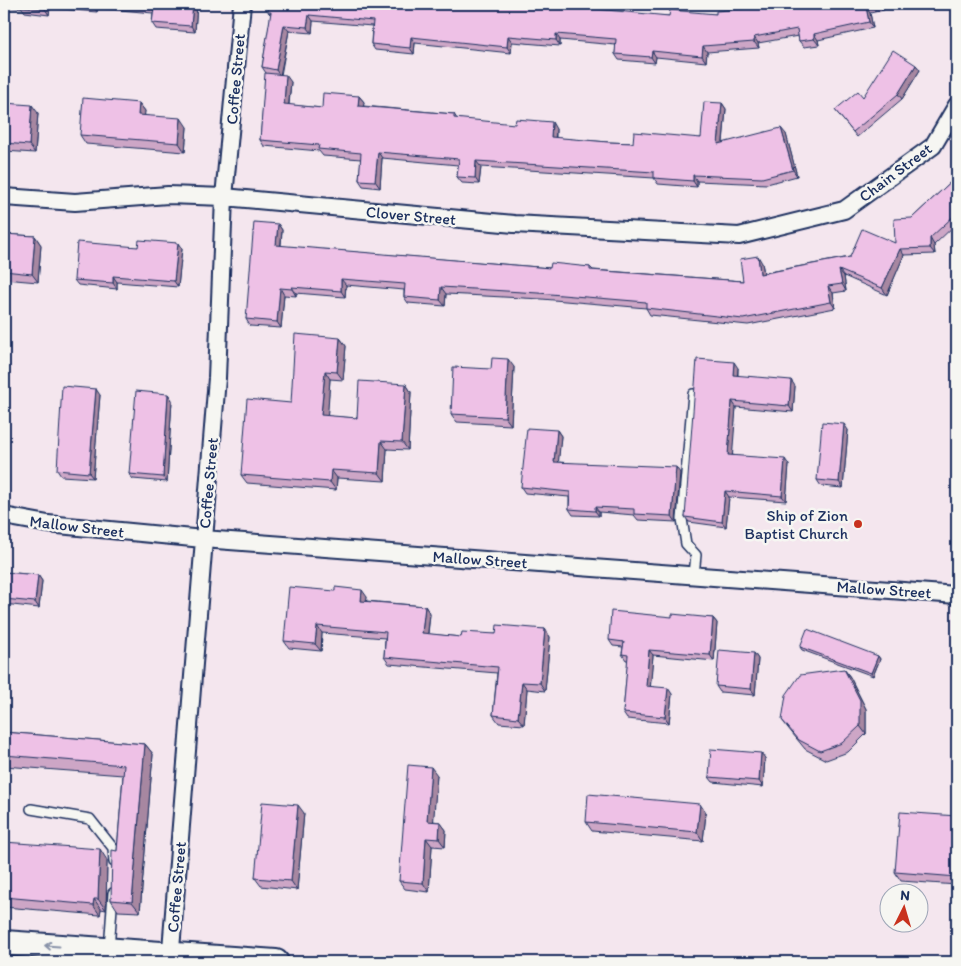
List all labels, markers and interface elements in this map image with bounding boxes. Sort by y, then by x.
street label: Coffee Street [222,33,249,125]
street label: Chain Street [855,139,935,206]
street label: Clover Street [365,202,457,229]
street label: Coffee Street [195,437,222,529]
place label: Ship of Zion Baptist Church [745,506,848,543]
street label: Mallow Street [29,511,125,542]
marker: Ship of Zion Baptist Church [852,518,864,530]
street label: Mallow Street [432,547,528,572]
street label: Mallow Street [836,577,932,602]
street label: Coffee Street [163,841,190,933]
north arrow [878,884,928,934]
text: N [900,887,911,904]
one-way arrow [44,941,60,951]

